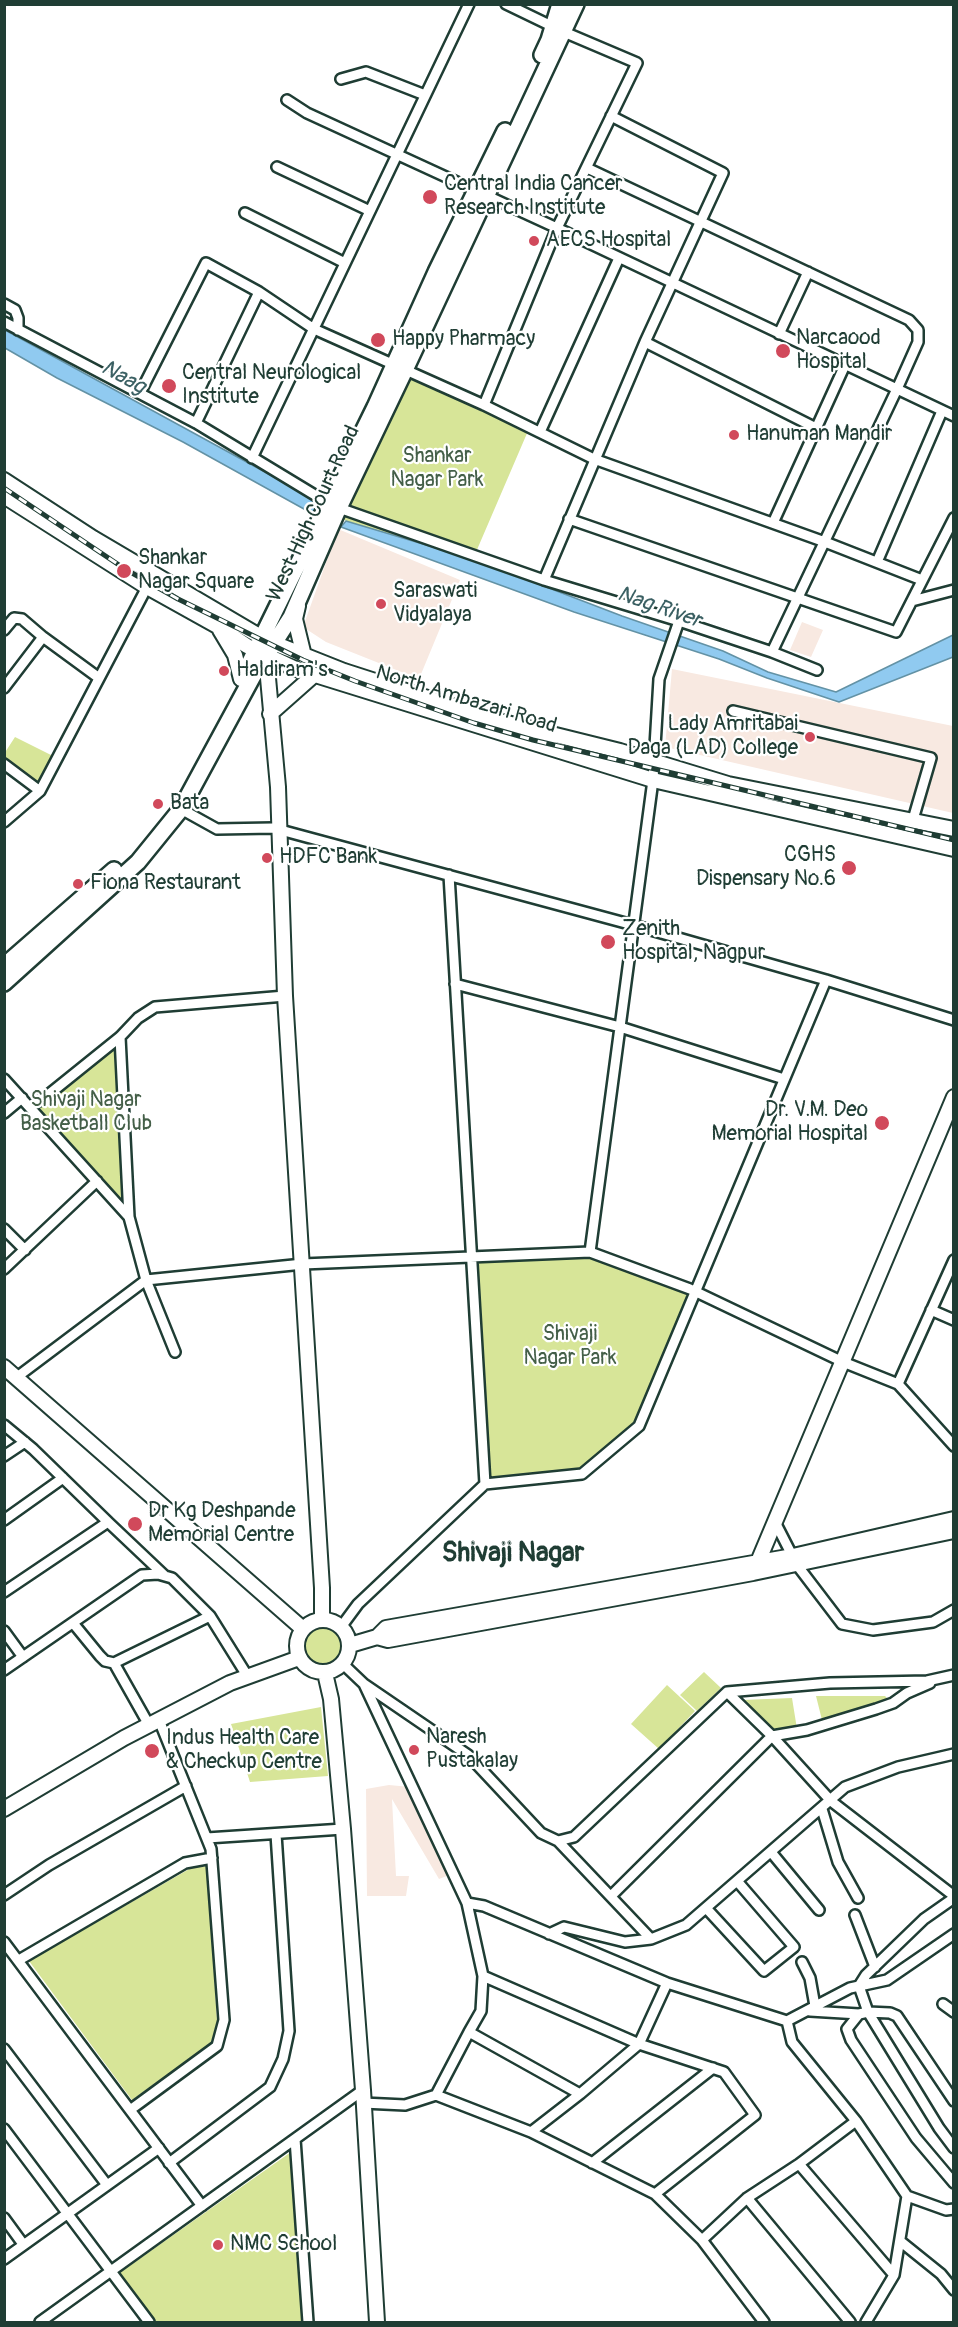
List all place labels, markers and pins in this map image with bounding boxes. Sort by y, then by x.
place label: Central India Cancer Research Institute [444,172,622,222]
marker: Central India Cancer Research Institute [421,188,439,206]
place label: AECS Hospital [546,228,671,254]
marker: AECS Hospital [527,234,541,248]
place label: Narcaood Hospital [796,326,881,376]
place label: Happy Pharmacy [392,327,535,353]
marker: Happy Pharmacy [369,331,387,349]
marker: Narcaood Hospital [774,342,792,360]
place label: Central Neurological Institute [182,361,361,411]
marker: Central Neurological Institute [160,377,178,395]
place label: Hanuman Mandir [746,422,892,448]
marker: Hanuman Mandir [727,428,741,442]
place label: Shankar Nagar Square [138,546,254,596]
marker: Shankar Nagar Square [115,562,133,580]
place label: Saraswati Vidyalaya [393,579,477,629]
marker: Saraswati Vidyalaya [374,597,388,611]
place label: Haldiram's [236,658,328,684]
marker: Haldiram's [217,664,231,678]
place label: Lady Amritabai Daga (LAD) College [627,712,798,762]
marker: Lady Amritabai Daga (LAD) College [803,730,817,744]
place label: Bata [170,791,209,817]
marker: Bata [151,797,165,811]
place label: CGHS Dispensary No.6 [696,843,836,893]
place label: HDFC Bank [279,845,377,871]
marker: HDFC Bank [260,851,274,865]
marker: CGHS Dispensary No.6 [840,859,858,877]
place label: Fiona Restaurant [90,871,241,897]
marker: Fiona Restaurant [71,877,85,891]
place label: Zenith Hospital, Nagpur [622,917,765,967]
marker: Zenith Hospital, Nagpur [599,933,617,951]
place label: Dr. V.M. Deo Memorial Hospital [711,1098,868,1148]
marker: Dr. V.M. Deo Memorial Hospital [873,1114,891,1132]
place label: Dr Kg Deshpande Memorial Centre [148,1499,296,1549]
marker: Dr Kg Deshpande Memorial Centre [126,1515,144,1533]
place label: Naresh Pustakalay [426,1725,518,1775]
place label: Indus Health Care & Checkup Centre [166,1726,322,1776]
marker: Indus Health Care & Checkup Centre [143,1742,161,1760]
marker: Naresh Pustakalay [407,1743,421,1757]
place label: NMC School [230,2232,337,2258]
marker: NMC School [211,2238,225,2252]

